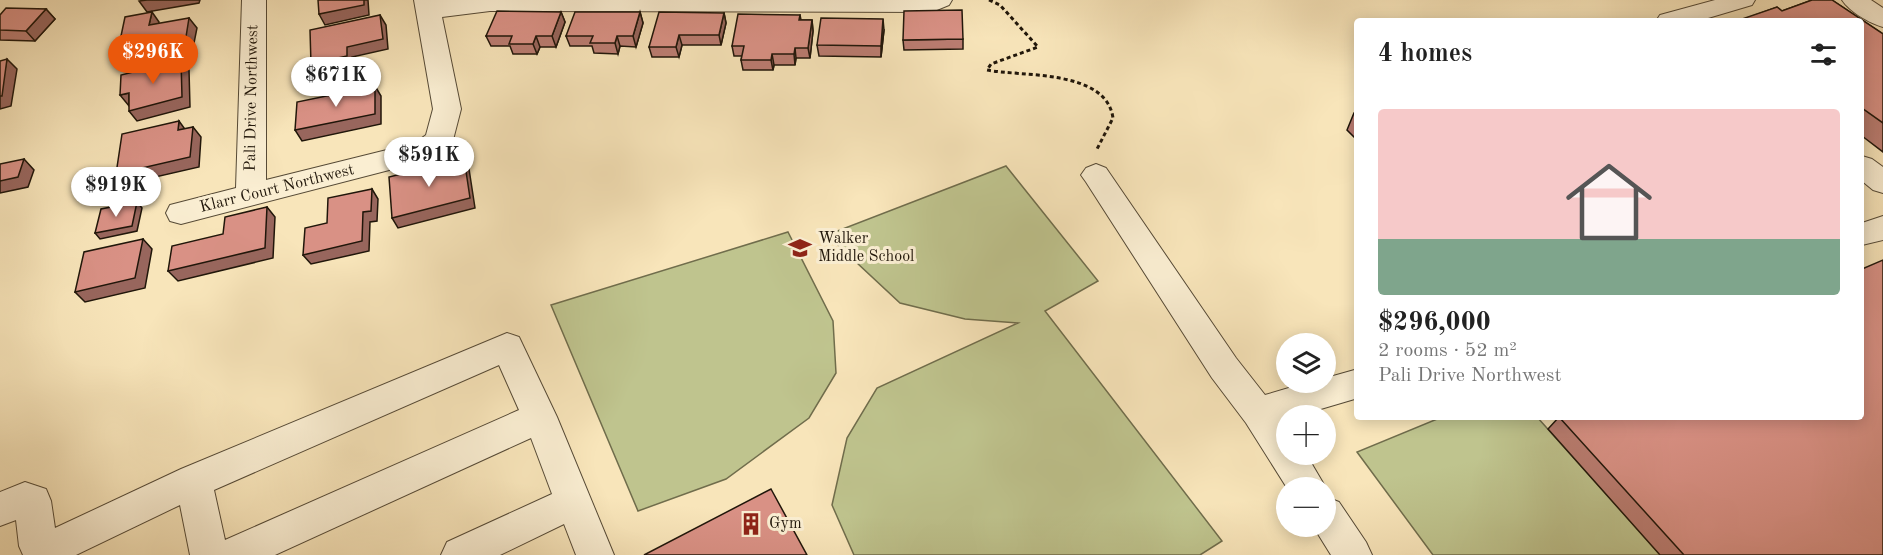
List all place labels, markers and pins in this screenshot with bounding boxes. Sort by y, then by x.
pin: $296K [111,34,195,85]
pin: $671K [294,57,378,108]
pin: $591K [387,137,471,188]
pin: $919K [74,167,158,218]
place label: Walker Middle School [818,231,914,265]
school or university icon: Walker Middle School [787,235,813,261]
building icon: Gym [738,511,764,537]
place label: Gym [769,516,802,532]

